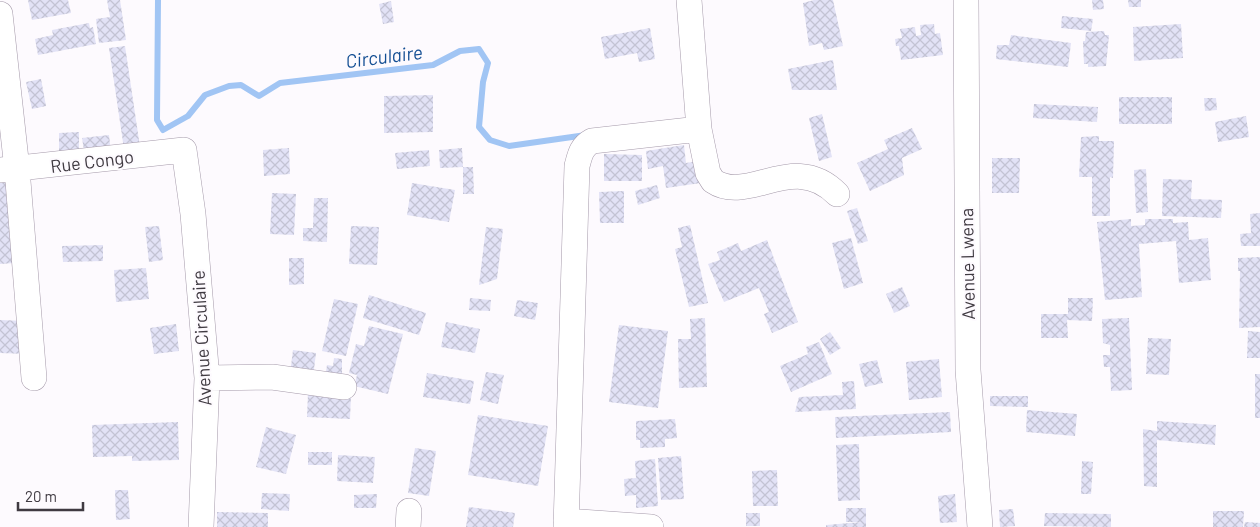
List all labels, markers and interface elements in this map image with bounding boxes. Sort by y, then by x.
water label: Circulaire [344,40,424,72]
street label: Rue Congo [49,145,135,177]
street label: Avenue Lwena [955,208,979,320]
street label: Avenue Circulaire [186,270,216,406]
scale bar [18,480,82,512]
text: 20 m [25,487,57,505]

